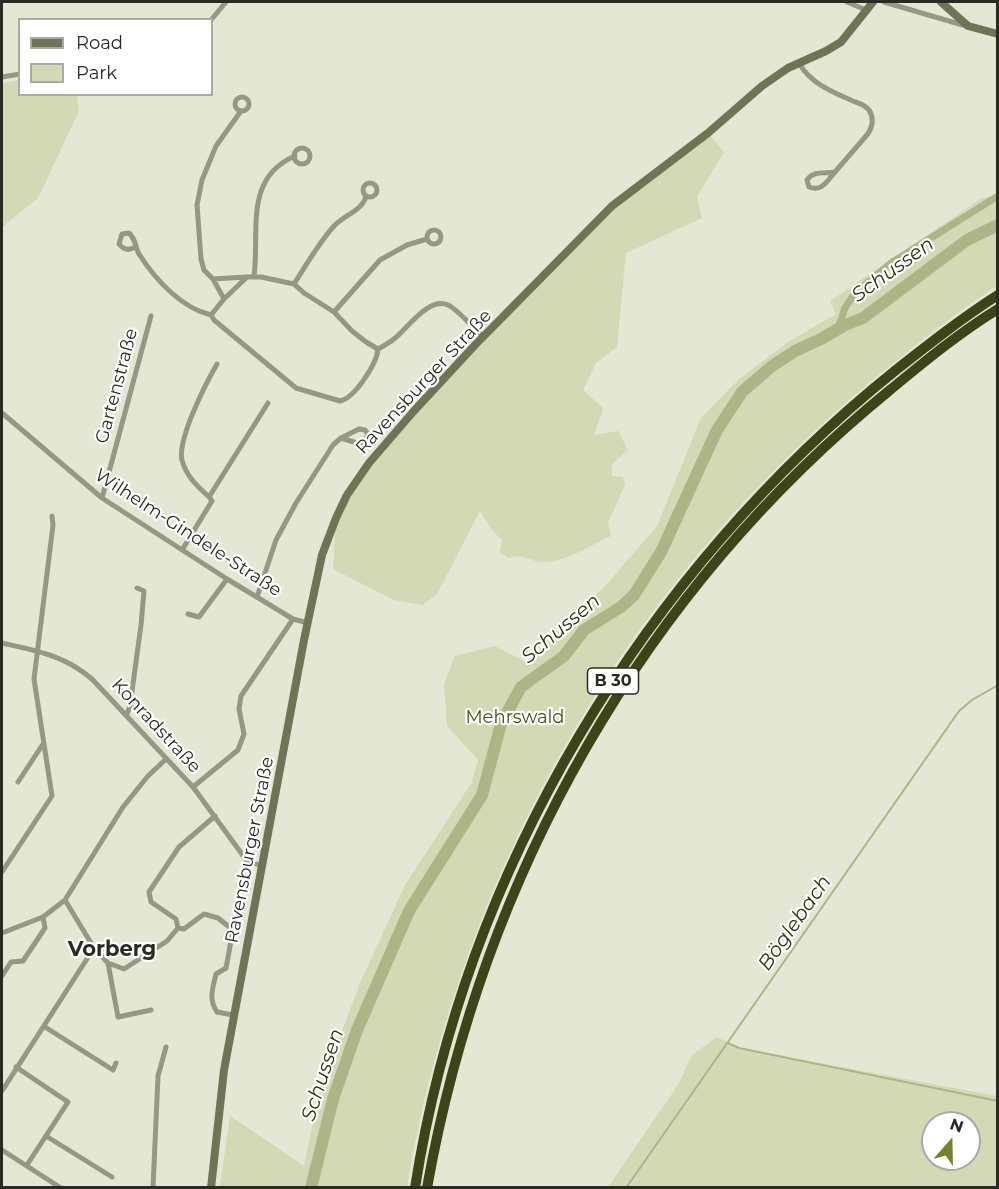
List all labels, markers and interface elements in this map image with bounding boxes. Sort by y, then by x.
legend [18,18,213,96]
text: Road [76,32,123,54]
text: Park [76,62,117,84]
water label: Schussen [847,232,939,308]
street label: Ravensburger Straße [351,305,497,459]
street label: Gartenstraße [91,326,143,446]
street label: Wilhelm-Gindele-Straße [91,465,285,601]
water label: Schussen [517,589,605,669]
road number: B 30 [588,668,638,694]
street label: Konradstraße [107,674,205,778]
park label: Mehrswald [465,707,565,729]
street label: Ravensburger Straße [221,755,279,945]
water label: Böglebach [753,871,837,975]
district label: Vorberg [68,937,156,963]
water label: Schussen [297,1026,349,1124]
north arrow [921,1111,981,1171]
text: N [947,1114,966,1137]

